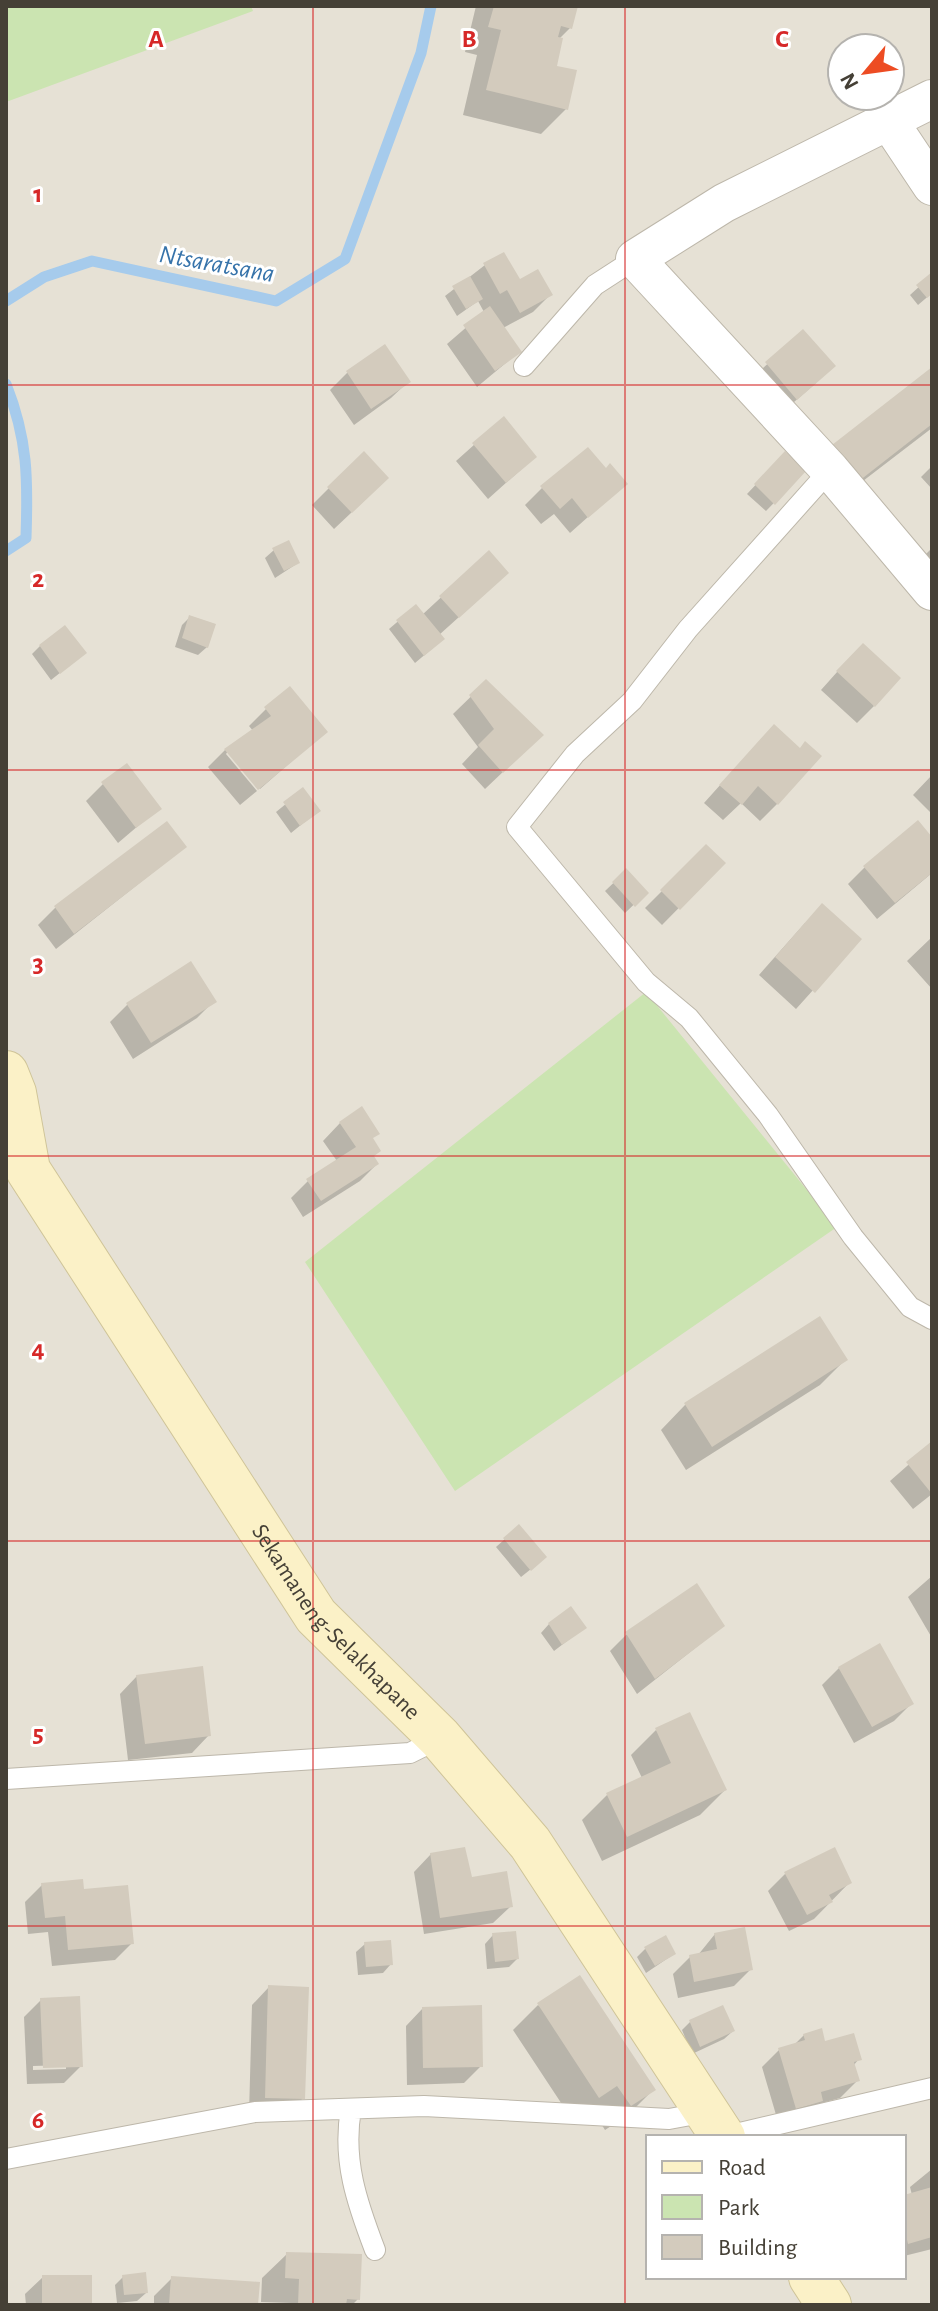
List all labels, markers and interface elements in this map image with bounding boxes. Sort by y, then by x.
text: A [148,26,164,52]
text: B [461,26,477,52]
text: C [775,26,789,52]
north arrow [826,32,906,112]
text: N [836,69,863,93]
text: 1 [33,181,43,207]
water label: Ntsaratsana [157,241,277,287]
text: 2 [32,566,44,592]
text: 3 [32,951,44,977]
text: 4 [31,1336,45,1362]
street label: Sekamaneng-Selakhapane [247,1520,425,1724]
text: 5 [32,1721,44,1747]
text: 6 [32,2107,44,2133]
legend [646,2135,906,2279]
text: Road [718,2156,766,2180]
text: Park [718,2196,759,2220]
text: Building [718,2236,797,2260]

